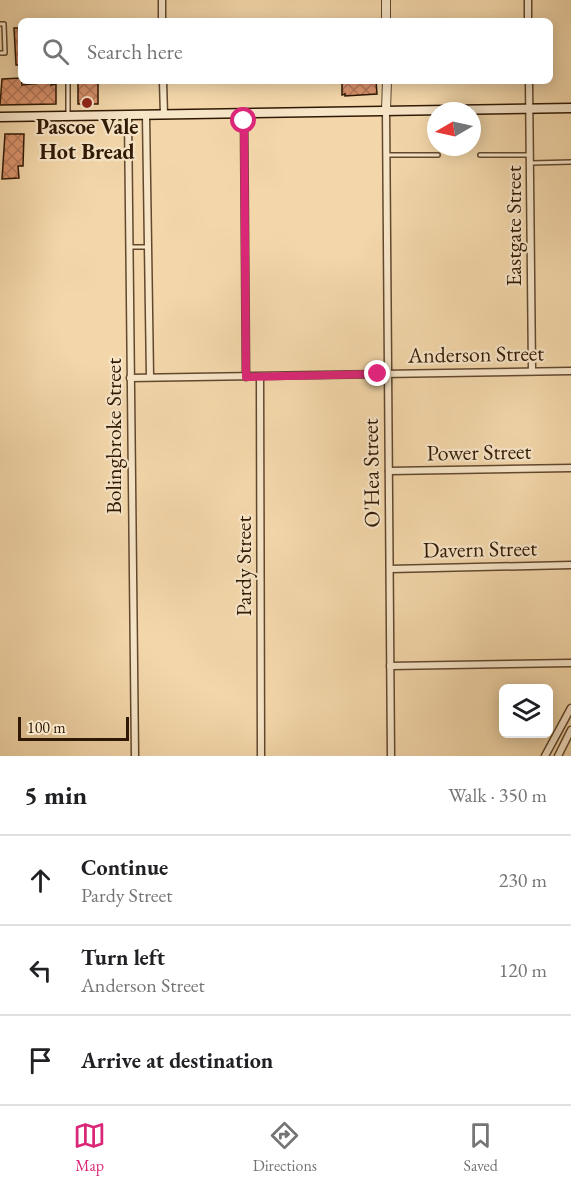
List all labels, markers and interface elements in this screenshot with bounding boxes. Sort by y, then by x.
search box [18,18,553,84]
icon: search [39,35,72,68]
text: Search here [87,37,182,66]
marker: Pascoe Vale Hot Bread [80,96,94,110]
north arrow [427,102,481,156]
route start [230,107,256,133]
place label: Pascoe Vale Hot Bread [36,112,138,166]
street label: Eastgate Street [499,165,528,287]
street label: Anderson Street [407,338,544,370]
street label: Bolingbroke Street [99,358,128,514]
route end [364,360,390,386]
street label: O'Hea Street [356,418,386,528]
street label: Power Street [426,437,532,467]
street label: Pardy Street [229,516,258,616]
street label: Davern Street [423,534,537,564]
map controls [499,684,553,738]
button: layers [499,684,553,738]
scale bar [18,714,129,742]
text: 100 m [27,717,66,738]
text: 5 min [24,778,87,812]
text: Walk · 350 m [448,782,547,808]
text: Continue [81,853,168,882]
icon: ahead [24,864,57,897]
text: 230 m [499,867,547,893]
text: Pardy Street [81,882,173,908]
text: Turn left [81,943,165,972]
icon: left [24,954,57,987]
text: 120 m [499,957,547,983]
text: Anderson Street [81,972,205,998]
icon: arrive [24,1044,57,1077]
text: Arrive at destination [81,1046,273,1075]
tab: Map [73,1119,106,1176]
tab: Directions [253,1119,317,1176]
tab: Saved [463,1119,498,1176]

